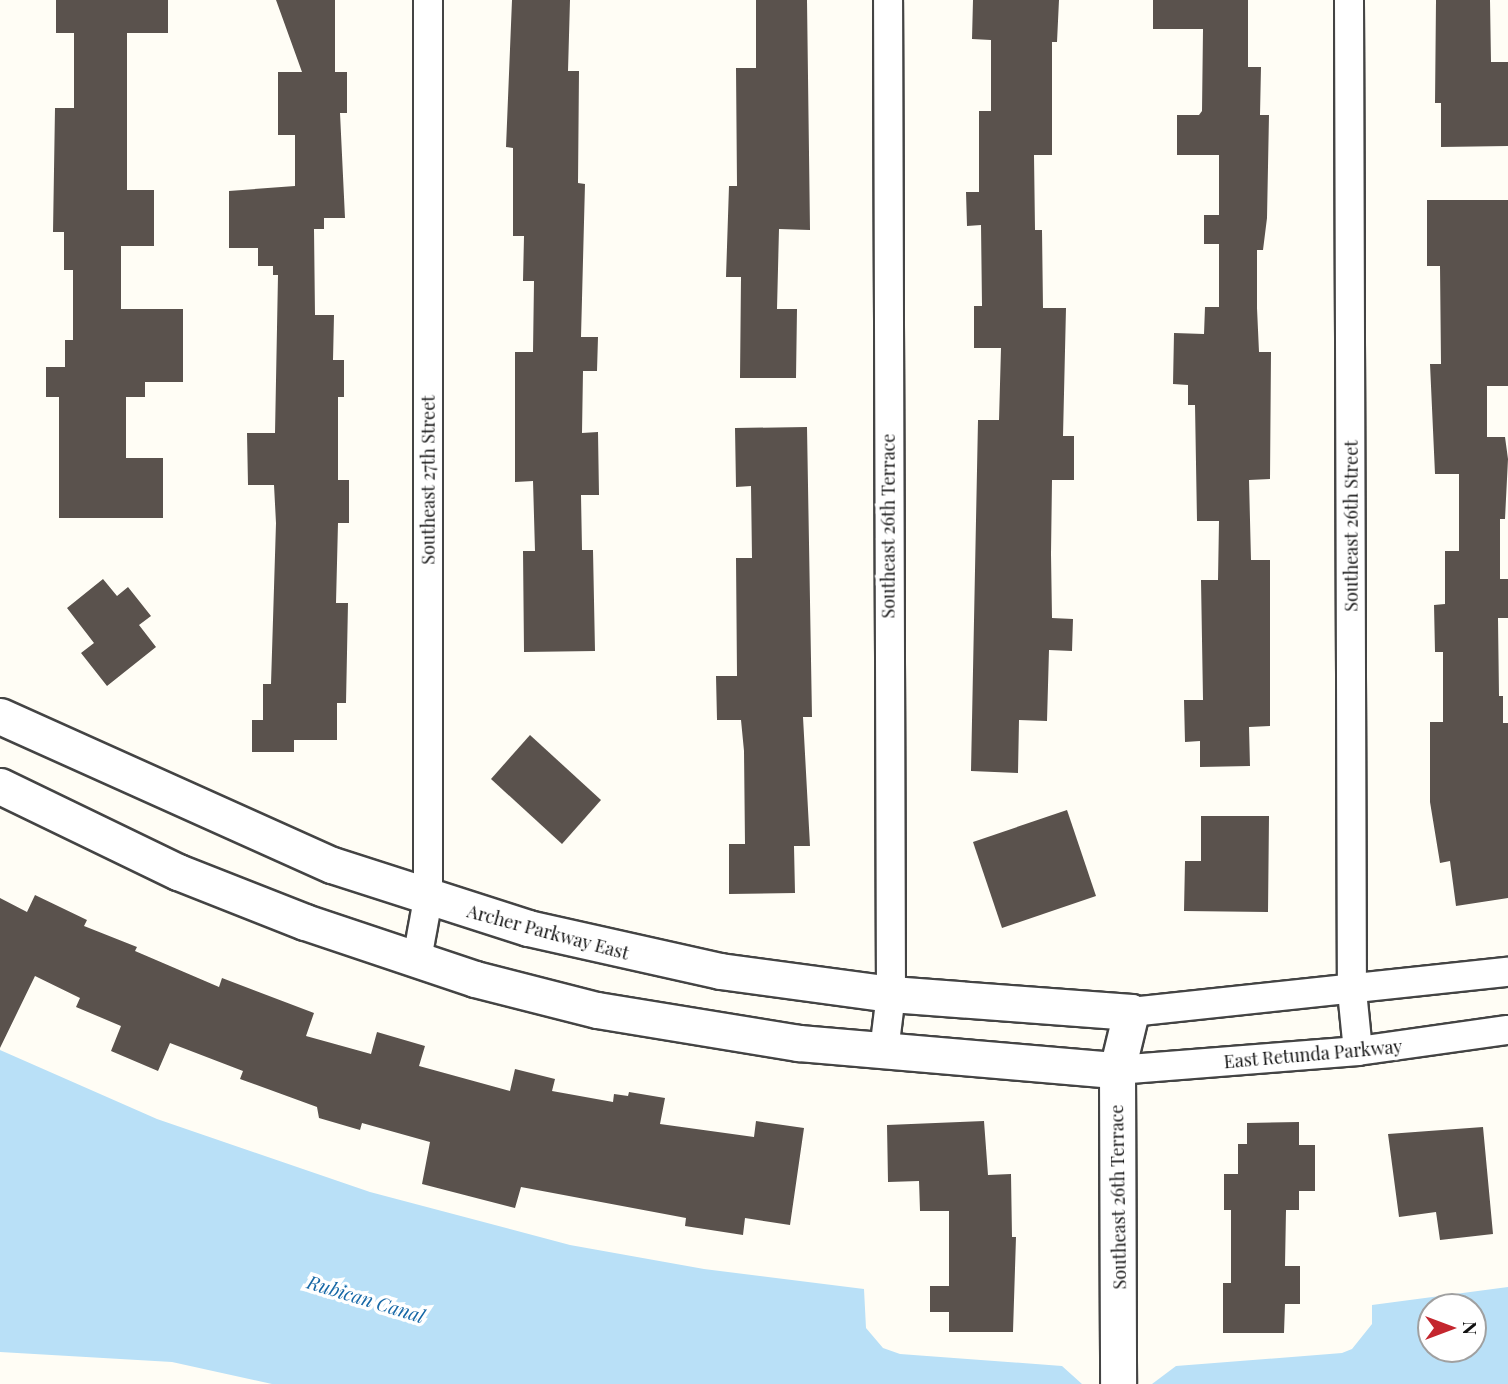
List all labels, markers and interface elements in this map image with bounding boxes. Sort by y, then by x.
street label: Southeast 27th Street [417,395,439,565]
street label: Southeast 26th Terrace [877,433,899,619]
street label: Southeast 26th Street [1340,440,1362,612]
street label: Archer Parkway East [464,900,632,964]
street label: East Retunda Parkway [1223,1035,1403,1073]
street label: Southeast 26th Terrace [1106,1104,1130,1290]
water label: Rubican Canal [305,1270,427,1328]
north arrow [1417,1293,1487,1363]
text: N [1458,1321,1484,1335]

